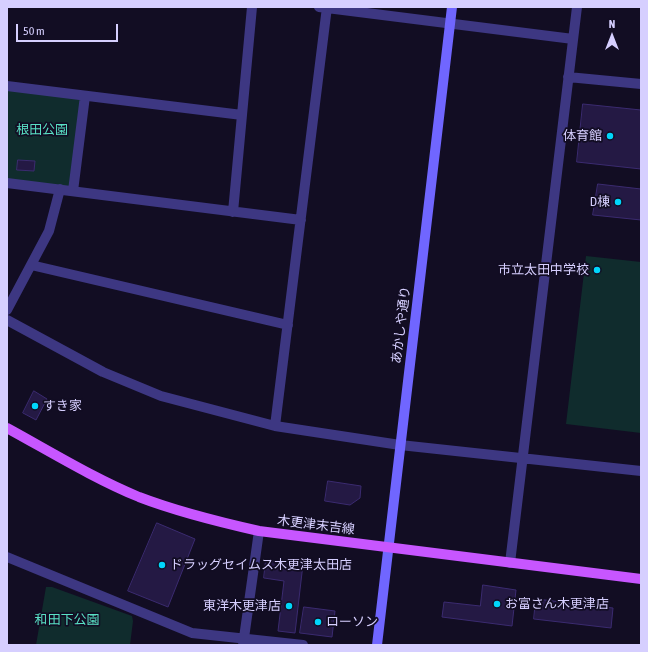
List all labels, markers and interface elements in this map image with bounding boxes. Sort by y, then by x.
scale bar [18,16,120,42]
north arrow [592,16,632,56]
text: N [609,18,615,30]
text: 50 m [23,24,45,38]
park label: 根田公園 [16,122,68,138]
place label: 体育館 [563,128,602,144]
marker: 体育館 [605,131,615,141]
place label: D棟 [590,194,610,210]
marker: D棟 [613,197,623,207]
place label: 市立太田中学校 [498,262,589,278]
marker: 市立太田中学校 [592,265,602,275]
street label: あかしや通り [389,285,413,365]
place label: すき家 [43,398,82,414]
marker: すき家 [30,401,40,411]
street label: 木更津末吉線 [276,513,356,537]
place label: ドラッグセイムス木更津太田店 [170,557,352,573]
marker: ドラッグセイムス木更津太田店 [157,560,167,570]
place label: お富さん木更津店 [505,596,609,612]
place label: 東洋木更津店 [203,598,281,614]
marker: お富さん木更津店 [492,599,502,609]
marker: 東洋木更津店 [284,601,294,611]
park label: 和田下公園 [35,612,99,628]
place label: ローソン [326,614,378,630]
marker: ローソン [313,617,323,627]

